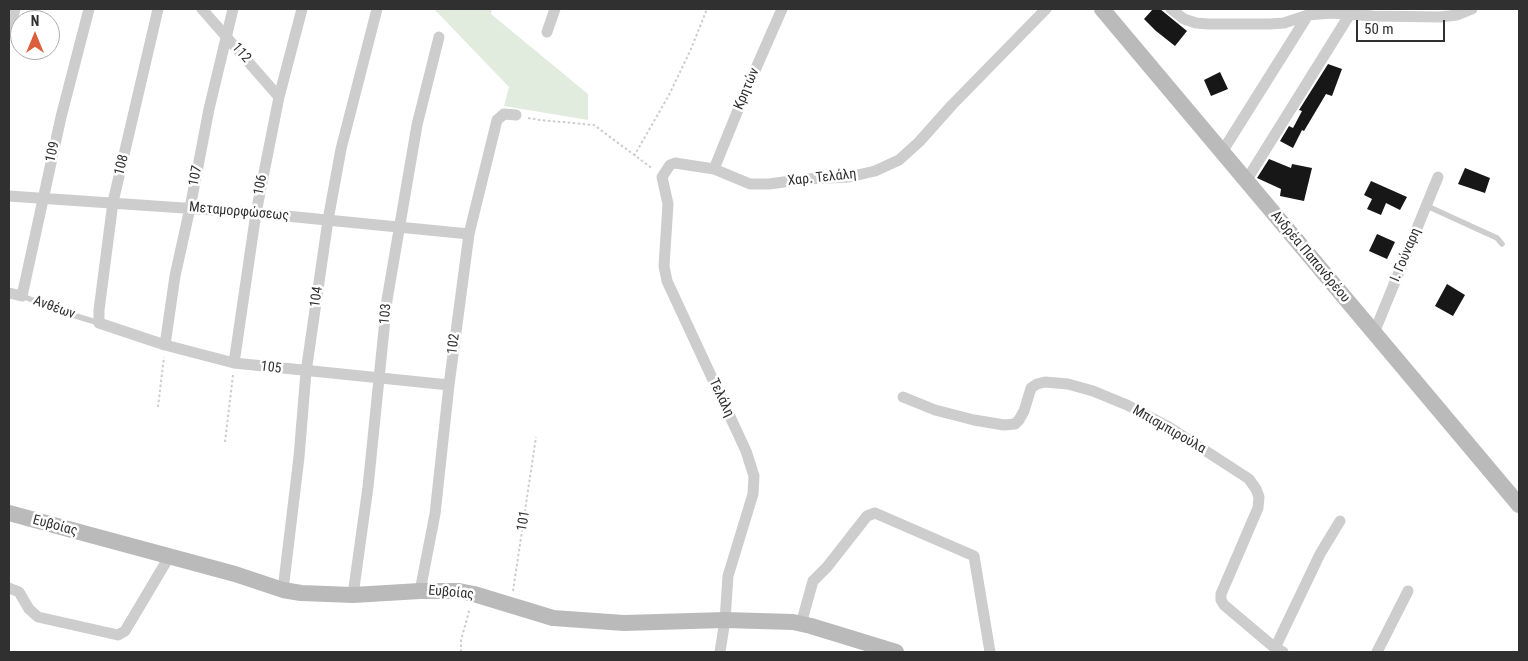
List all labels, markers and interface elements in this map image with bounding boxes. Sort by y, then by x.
north arrow [10,10,60,60]
scale bar [1358,10,1447,42]
text: N [31,13,39,29]
text: 50 m [1364,20,1394,38]
street label: 112 [228,40,254,66]
street label: Κρητών [731,65,763,113]
street label: 109 [43,140,63,164]
street label: 108 [111,153,133,177]
street label: 107 [186,164,206,188]
street label: Χαρ. Τελάλη [787,166,857,190]
street label: 106 [251,173,271,197]
street label: Μεταμορφώσεως [188,199,290,225]
street label: Ανδρέα Παπανδρέου [1267,208,1353,306]
street label: Ι. Γούναρη [1387,226,1425,284]
street label: 104 [307,286,327,308]
street label: Ανθέων [31,293,77,323]
street label: 103 [377,303,395,325]
street label: 102 [444,333,464,355]
street label: 105 [260,358,282,378]
street label: Τελάλη [705,376,737,420]
street label: Μπισμπιρούλα [1129,402,1209,458]
street label: 101 [514,509,534,533]
street label: Ευβοίας [31,512,79,540]
street label: Ευβοίας [428,583,474,603]

